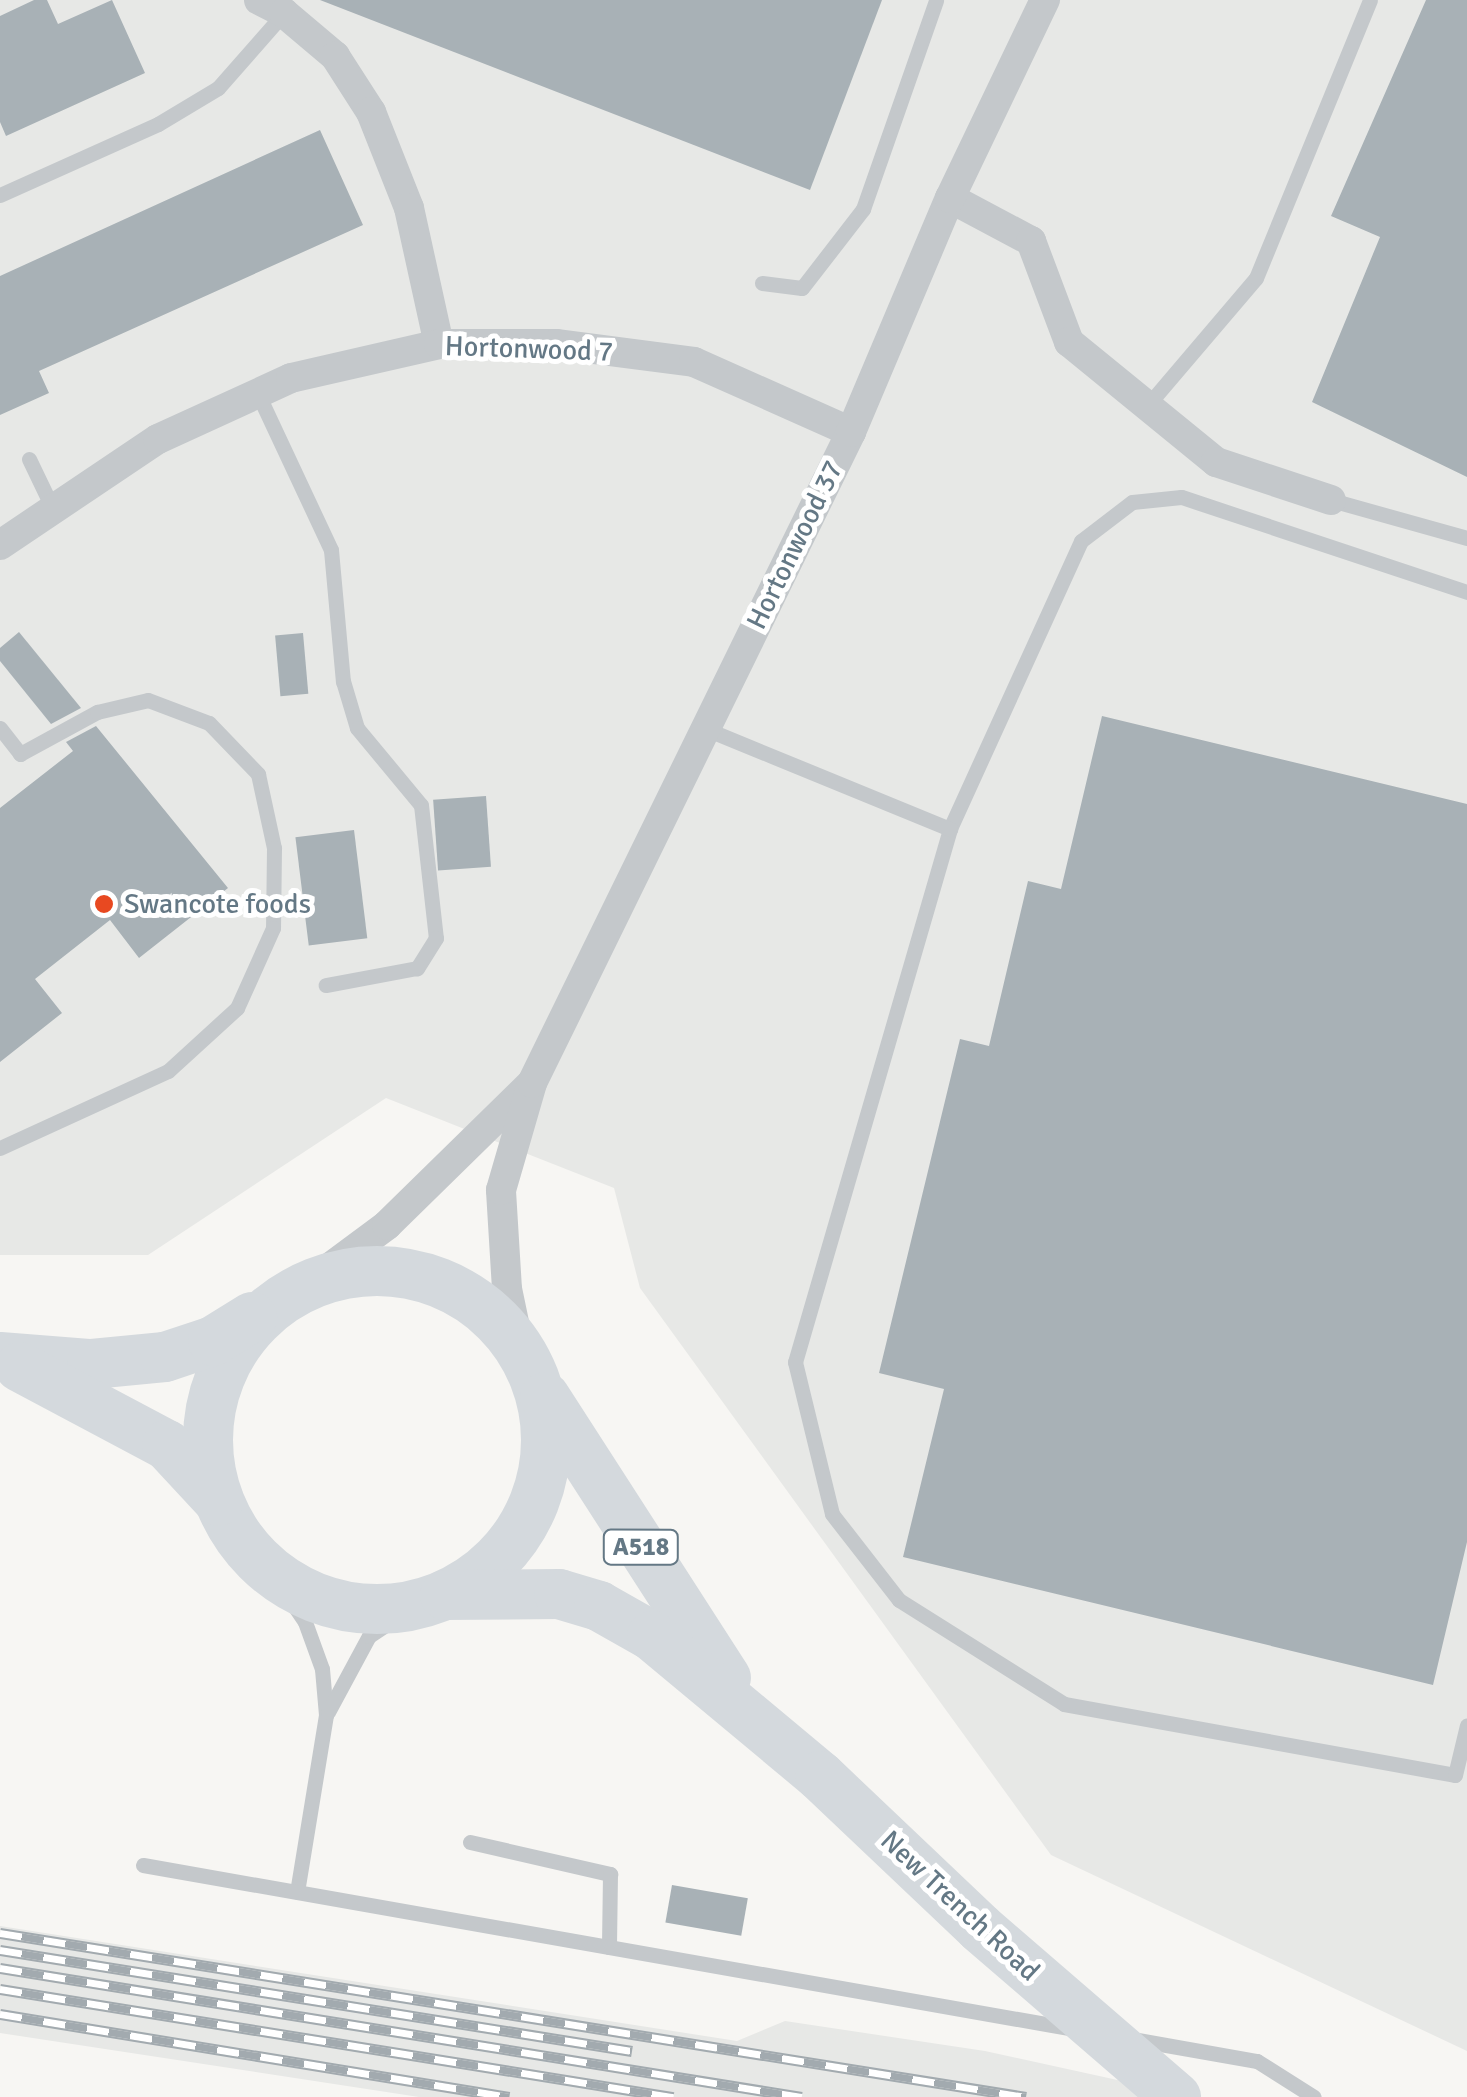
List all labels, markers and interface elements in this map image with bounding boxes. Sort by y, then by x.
street label: Hortonwood 7 [444,329,614,369]
street label: Hortonwood 37 [740,455,850,635]
place label: Swancote foods [124,887,311,921]
marker: Swancote foods [93,893,115,915]
road number: A518 [601,1527,681,1567]
street label: New Trench Road [874,1824,1046,1988]

